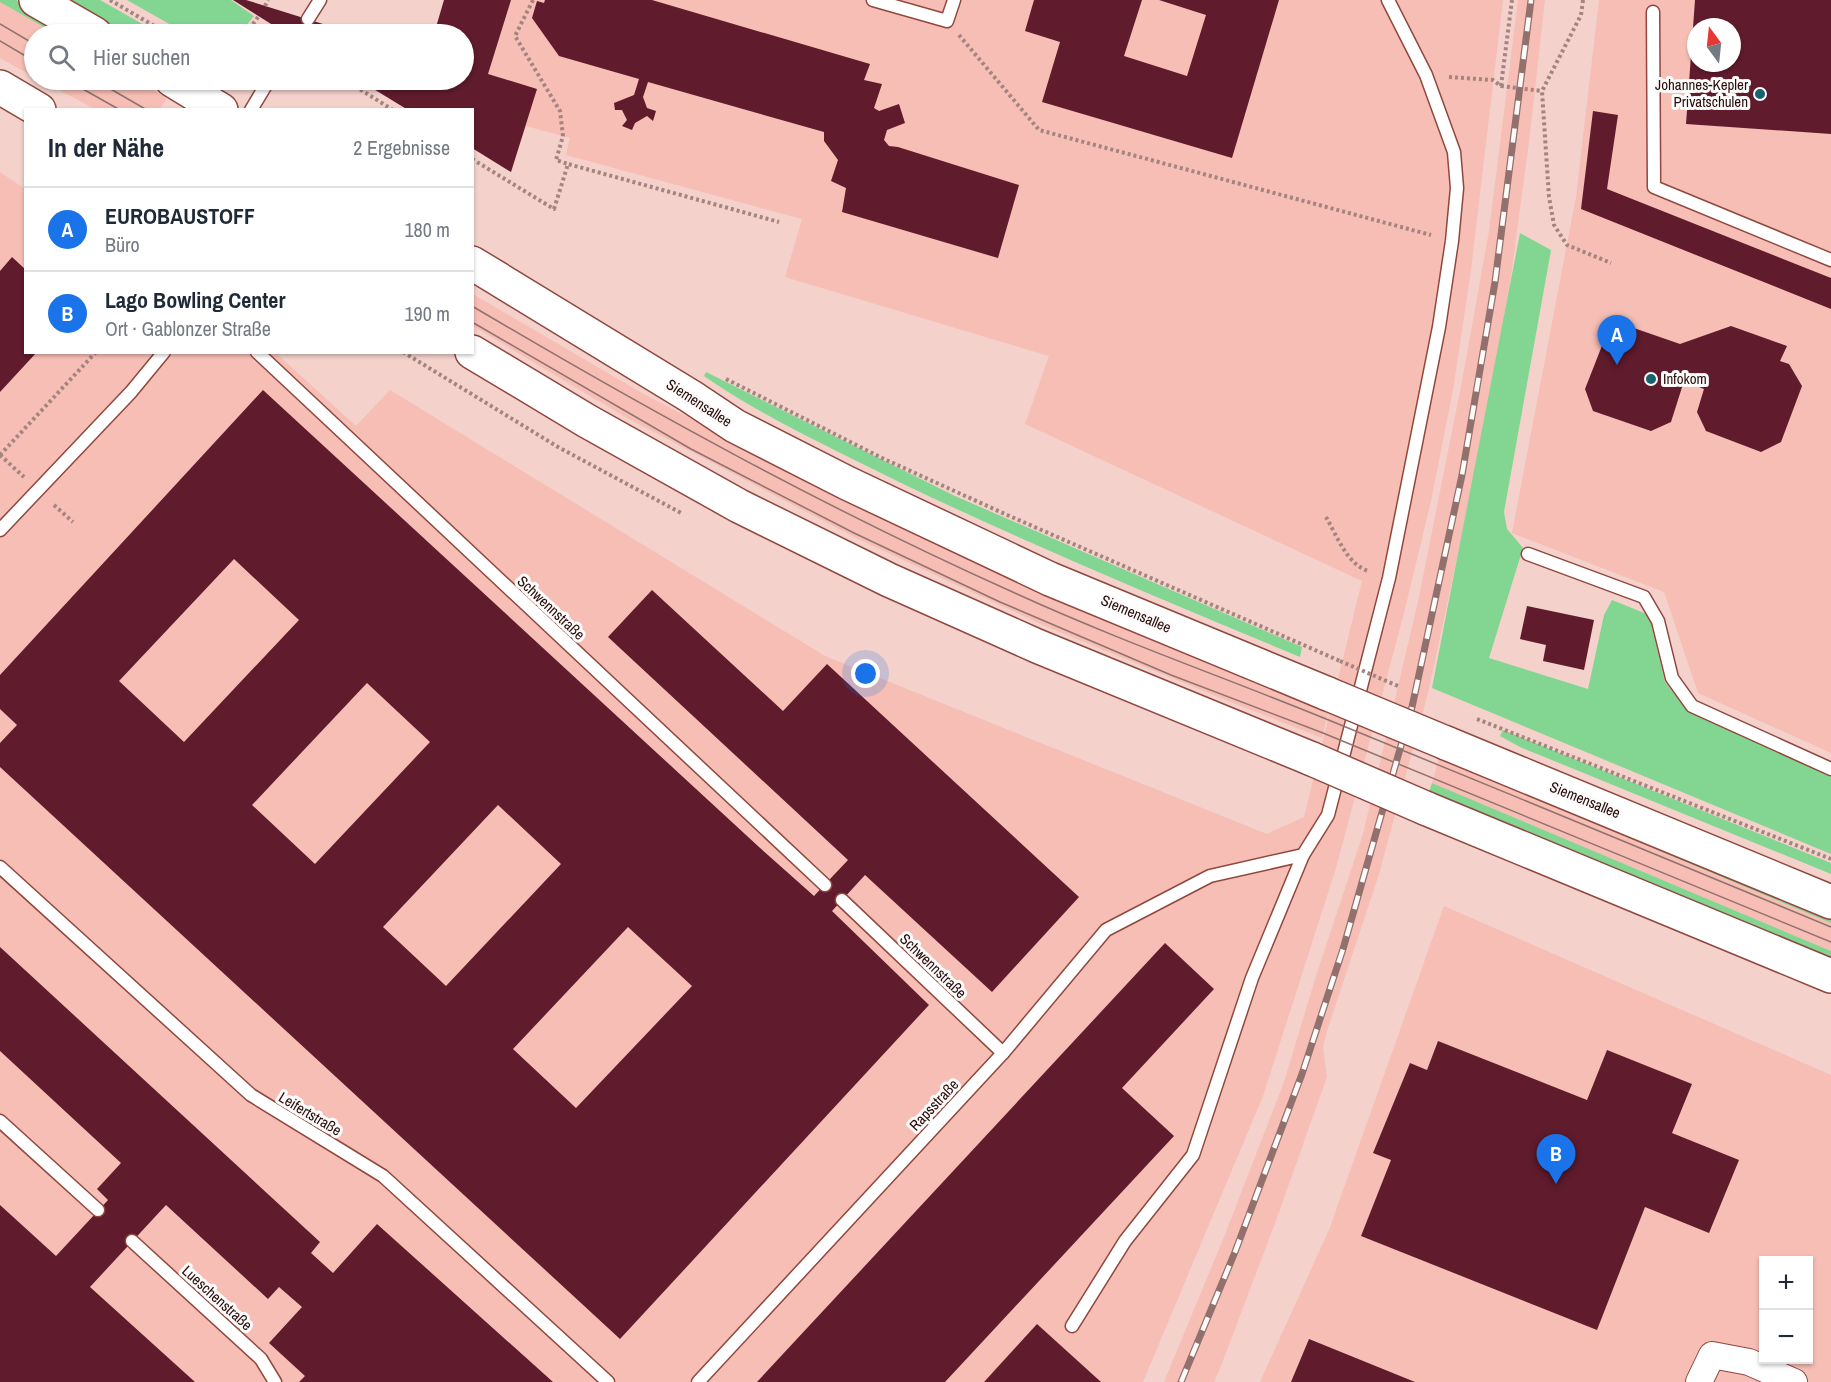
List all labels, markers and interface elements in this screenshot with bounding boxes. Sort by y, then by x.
north arrow [1687,18,1741,72]
search box [24,24,474,90]
icon: search [45,41,78,74]
text: Hier suchen [93,42,190,72]
place label: Johannes-Kepler Privatschulen [1655,74,1748,112]
marker: Johannes-Kepler Privatschulen [1753,87,1767,101]
text: In der Nähe [48,130,164,165]
text: 2 Ergebnisse [353,134,450,161]
text: EUROBAUSTOFF [105,201,255,231]
text: A [62,216,73,243]
text: 180 m [404,216,450,243]
text: Büro [105,231,140,258]
text: Lago Bowling Center [105,285,285,315]
text: B [62,300,73,327]
text: 190 m [404,300,450,327]
text: Ort · Gablonzer Straße [105,315,271,342]
pin: A [1598,316,1636,365]
place label: Infokom [1663,368,1707,389]
marker: Infokom [1644,372,1658,386]
street label: Siemensallee [662,373,736,432]
street label: Schwennstraße [513,571,590,645]
street label: Siemensallee [1098,589,1175,638]
your location [851,659,880,688]
street label: Siemensallee [1547,776,1624,823]
street label: Schwennstraße [895,928,971,1003]
street label: Rapsstraße [904,1074,963,1135]
street label: Leifertstraße [275,1087,346,1141]
pin: B [1536,1134,1576,1184]
map controls [1759,1256,1813,1364]
button: + [1759,1256,1813,1310]
street label: Lueschenstraße [178,1260,257,1335]
button: − [1759,1310,1813,1364]

